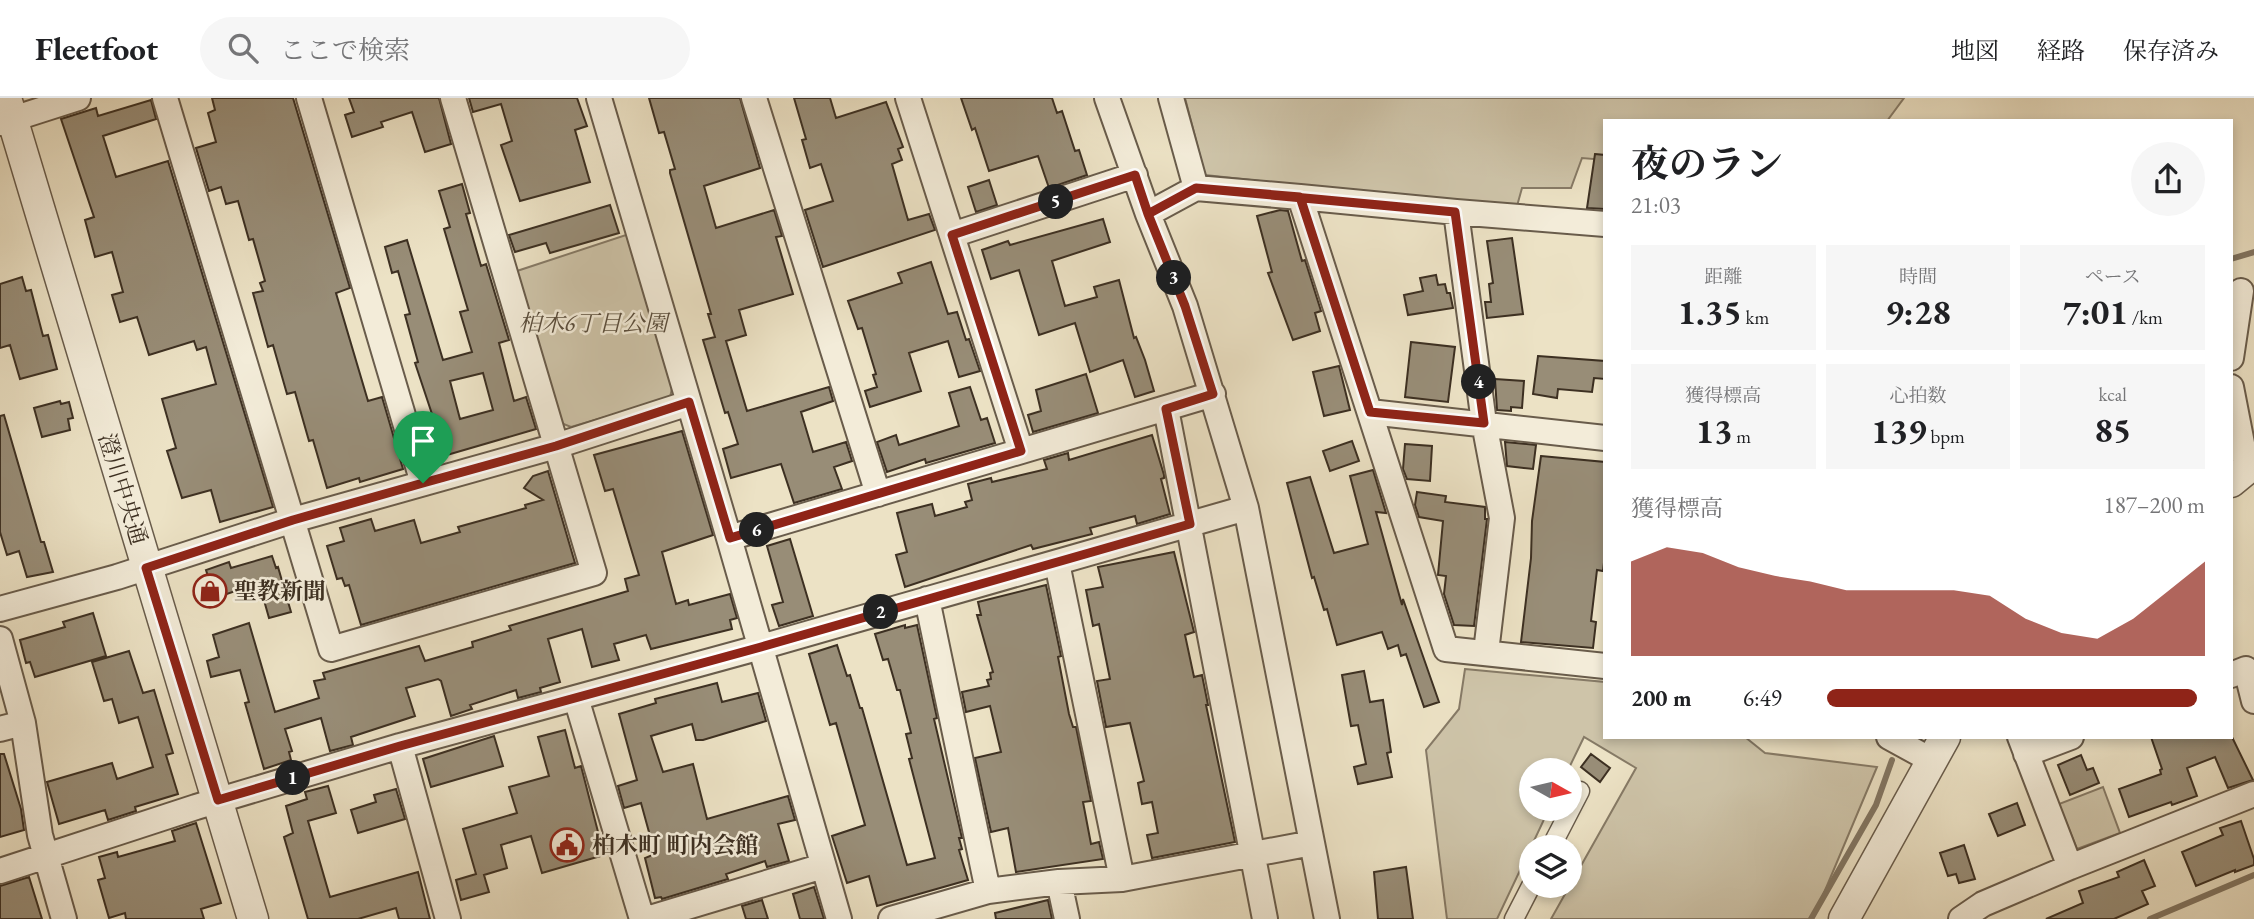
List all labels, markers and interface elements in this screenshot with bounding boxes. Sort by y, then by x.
search box [200,17,690,80]
text: Fleetfoot [35,27,158,70]
icon: search [224,29,262,67]
text: ここで検索 [280,33,410,67]
text: 地図 [1951,35,1999,66]
text: 経路 [2037,35,2085,66]
text: 保存済み [2123,35,2219,66]
text: 夜のラン [1631,139,1783,188]
button: share [2131,142,2205,216]
pin: 5 [1038,184,1074,220]
text: 5 [1050,189,1061,214]
text: 21:03 [1631,190,1681,220]
pin: 3 [1156,260,1192,296]
text: 距離 [1704,264,1742,289]
text: 時間 [1899,264,1937,289]
text: ペース [2085,264,2141,289]
text: 3 [1168,265,1179,290]
text: 1.35 [1677,289,1742,334]
text: 9:28 [1885,289,1951,334]
text: 7:01 [2062,289,2128,334]
text: km [1742,305,1769,330]
text: /km [2128,305,2163,330]
park label: 柏木6丁目公園 [518,308,672,338]
pin: 4 [1462,364,1496,400]
text: 4 [1473,369,1484,394]
text: kcal [2098,382,2127,407]
text: 獲得標高 [1685,383,1761,408]
text: 心拍数 [1889,383,1947,408]
text: 85 [2094,407,2131,452]
text: 13 [1696,408,1733,453]
text: 139 [1871,408,1927,453]
pin [393,411,453,483]
icon: arrive [404,422,442,460]
text: m [1733,424,1751,449]
text: bpm [1927,424,1965,449]
street label: 澄川中央通 [92,430,154,548]
text: 187–200 m [2104,490,2205,520]
text: 獲得標高 [1631,493,1723,523]
pin: 6 [740,512,774,548]
text: 6 [751,517,762,542]
shop icon: 聖教新聞 [191,572,229,610]
place label: 聖教新聞 [234,576,326,606]
pin: 2 [864,594,898,630]
text: 2 [875,599,886,624]
text: 200 m [1631,683,1692,713]
text: 6:49 [1743,683,1782,713]
north arrow [1519,758,1582,821]
map controls [1519,758,1582,898]
pin: 1 [276,760,310,796]
text: 1 [287,765,298,790]
public building icon: 柏木町 町内会館 [548,826,586,864]
place label: 柏木町 町内会館 [592,830,758,860]
button: layers [1519,835,1582,898]

